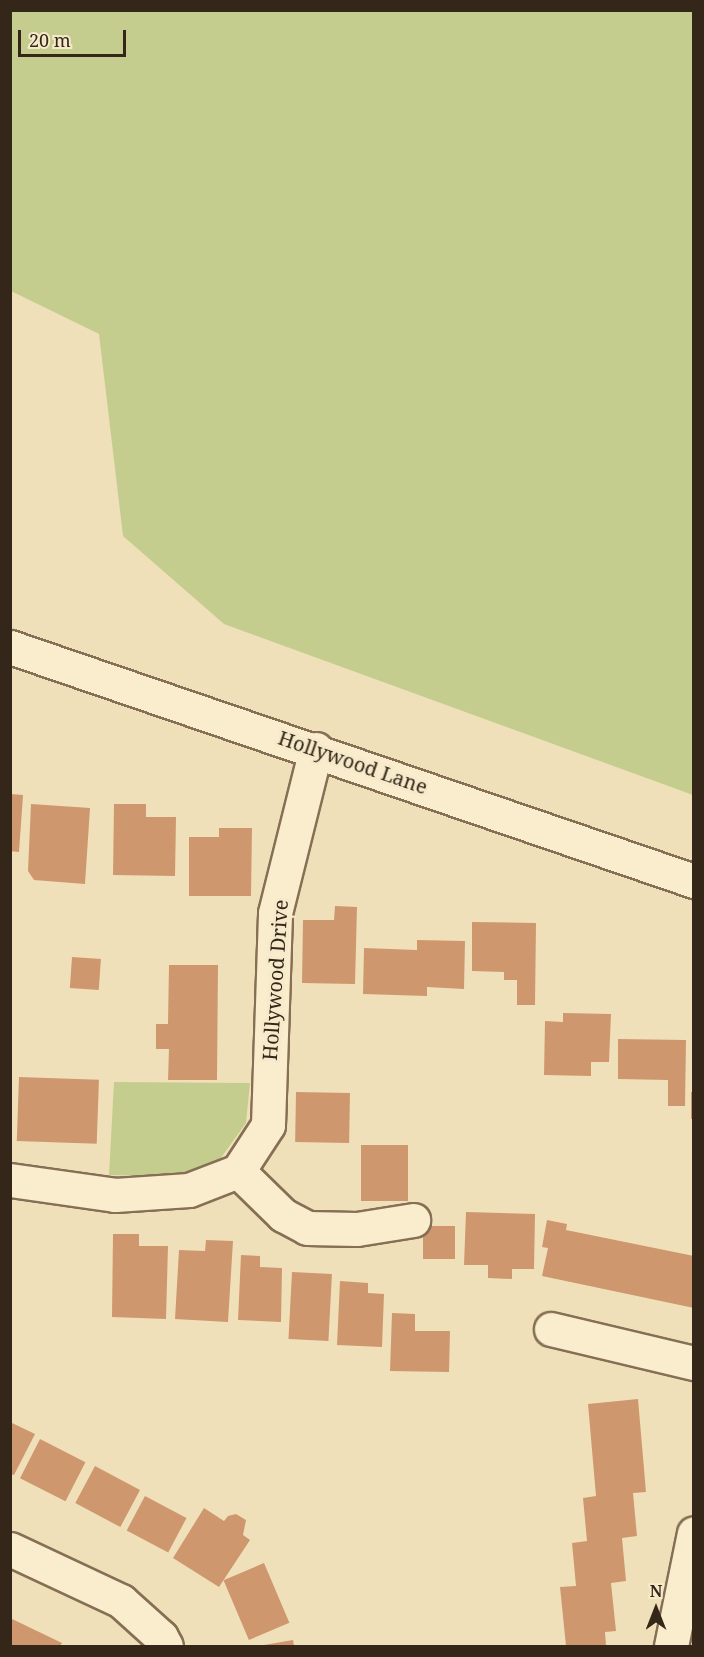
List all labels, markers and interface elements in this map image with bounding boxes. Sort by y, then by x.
scale bar [21,18,129,56]
text: 20 m [29,28,71,52]
street label: Hollywood Lane [275,725,431,799]
street label: Hollywood Drive [257,899,293,1061]
north arrow [626,1579,686,1639]
text: N [650,1580,662,1602]

